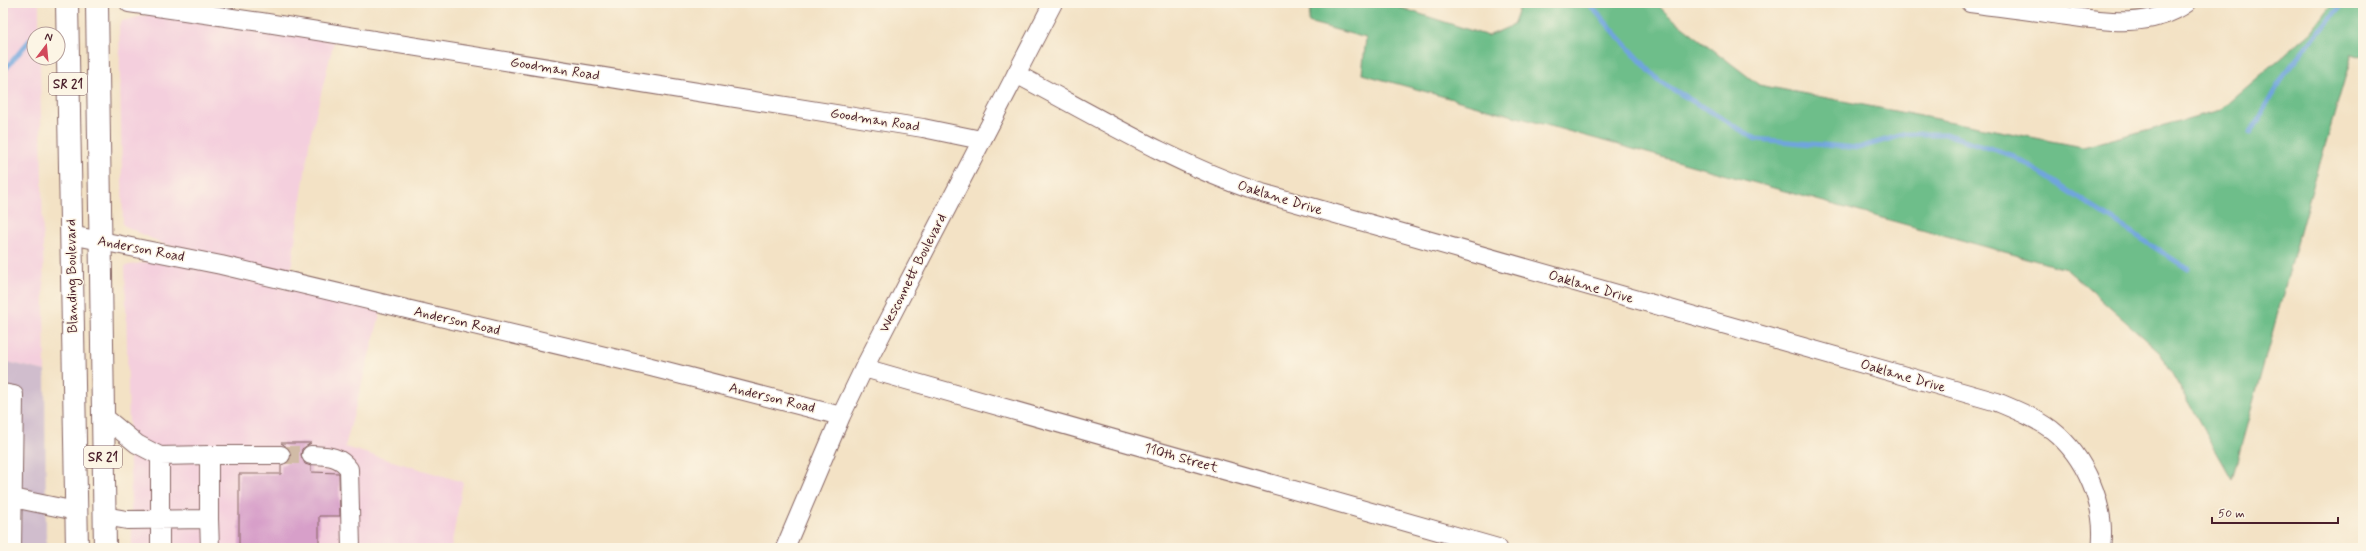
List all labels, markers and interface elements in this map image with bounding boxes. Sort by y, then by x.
north arrow [26,26,66,66]
text: N [43,30,54,45]
street label: Goodman Road [509,53,601,85]
road number: SR 21 [49,73,87,95]
street label: Goodman Road [829,104,921,136]
street label: Oaklane Drive [1235,177,1325,220]
street label: Wesconnett Boulevard [875,210,951,336]
street label: Blanding Boulevard [62,219,83,333]
street label: Anderson Road [96,232,186,266]
street label: Oaklane Drive [1546,266,1636,308]
street label: Anderson Road [412,302,502,340]
street label: Oaklane Drive [1858,355,1948,397]
street label: Anderson Road [727,379,817,417]
street label: 110th Street [1142,439,1221,477]
road number: SR 21 [84,446,122,468]
scale bar [2212,499,2338,525]
text: 50 m [2218,506,2245,522]

